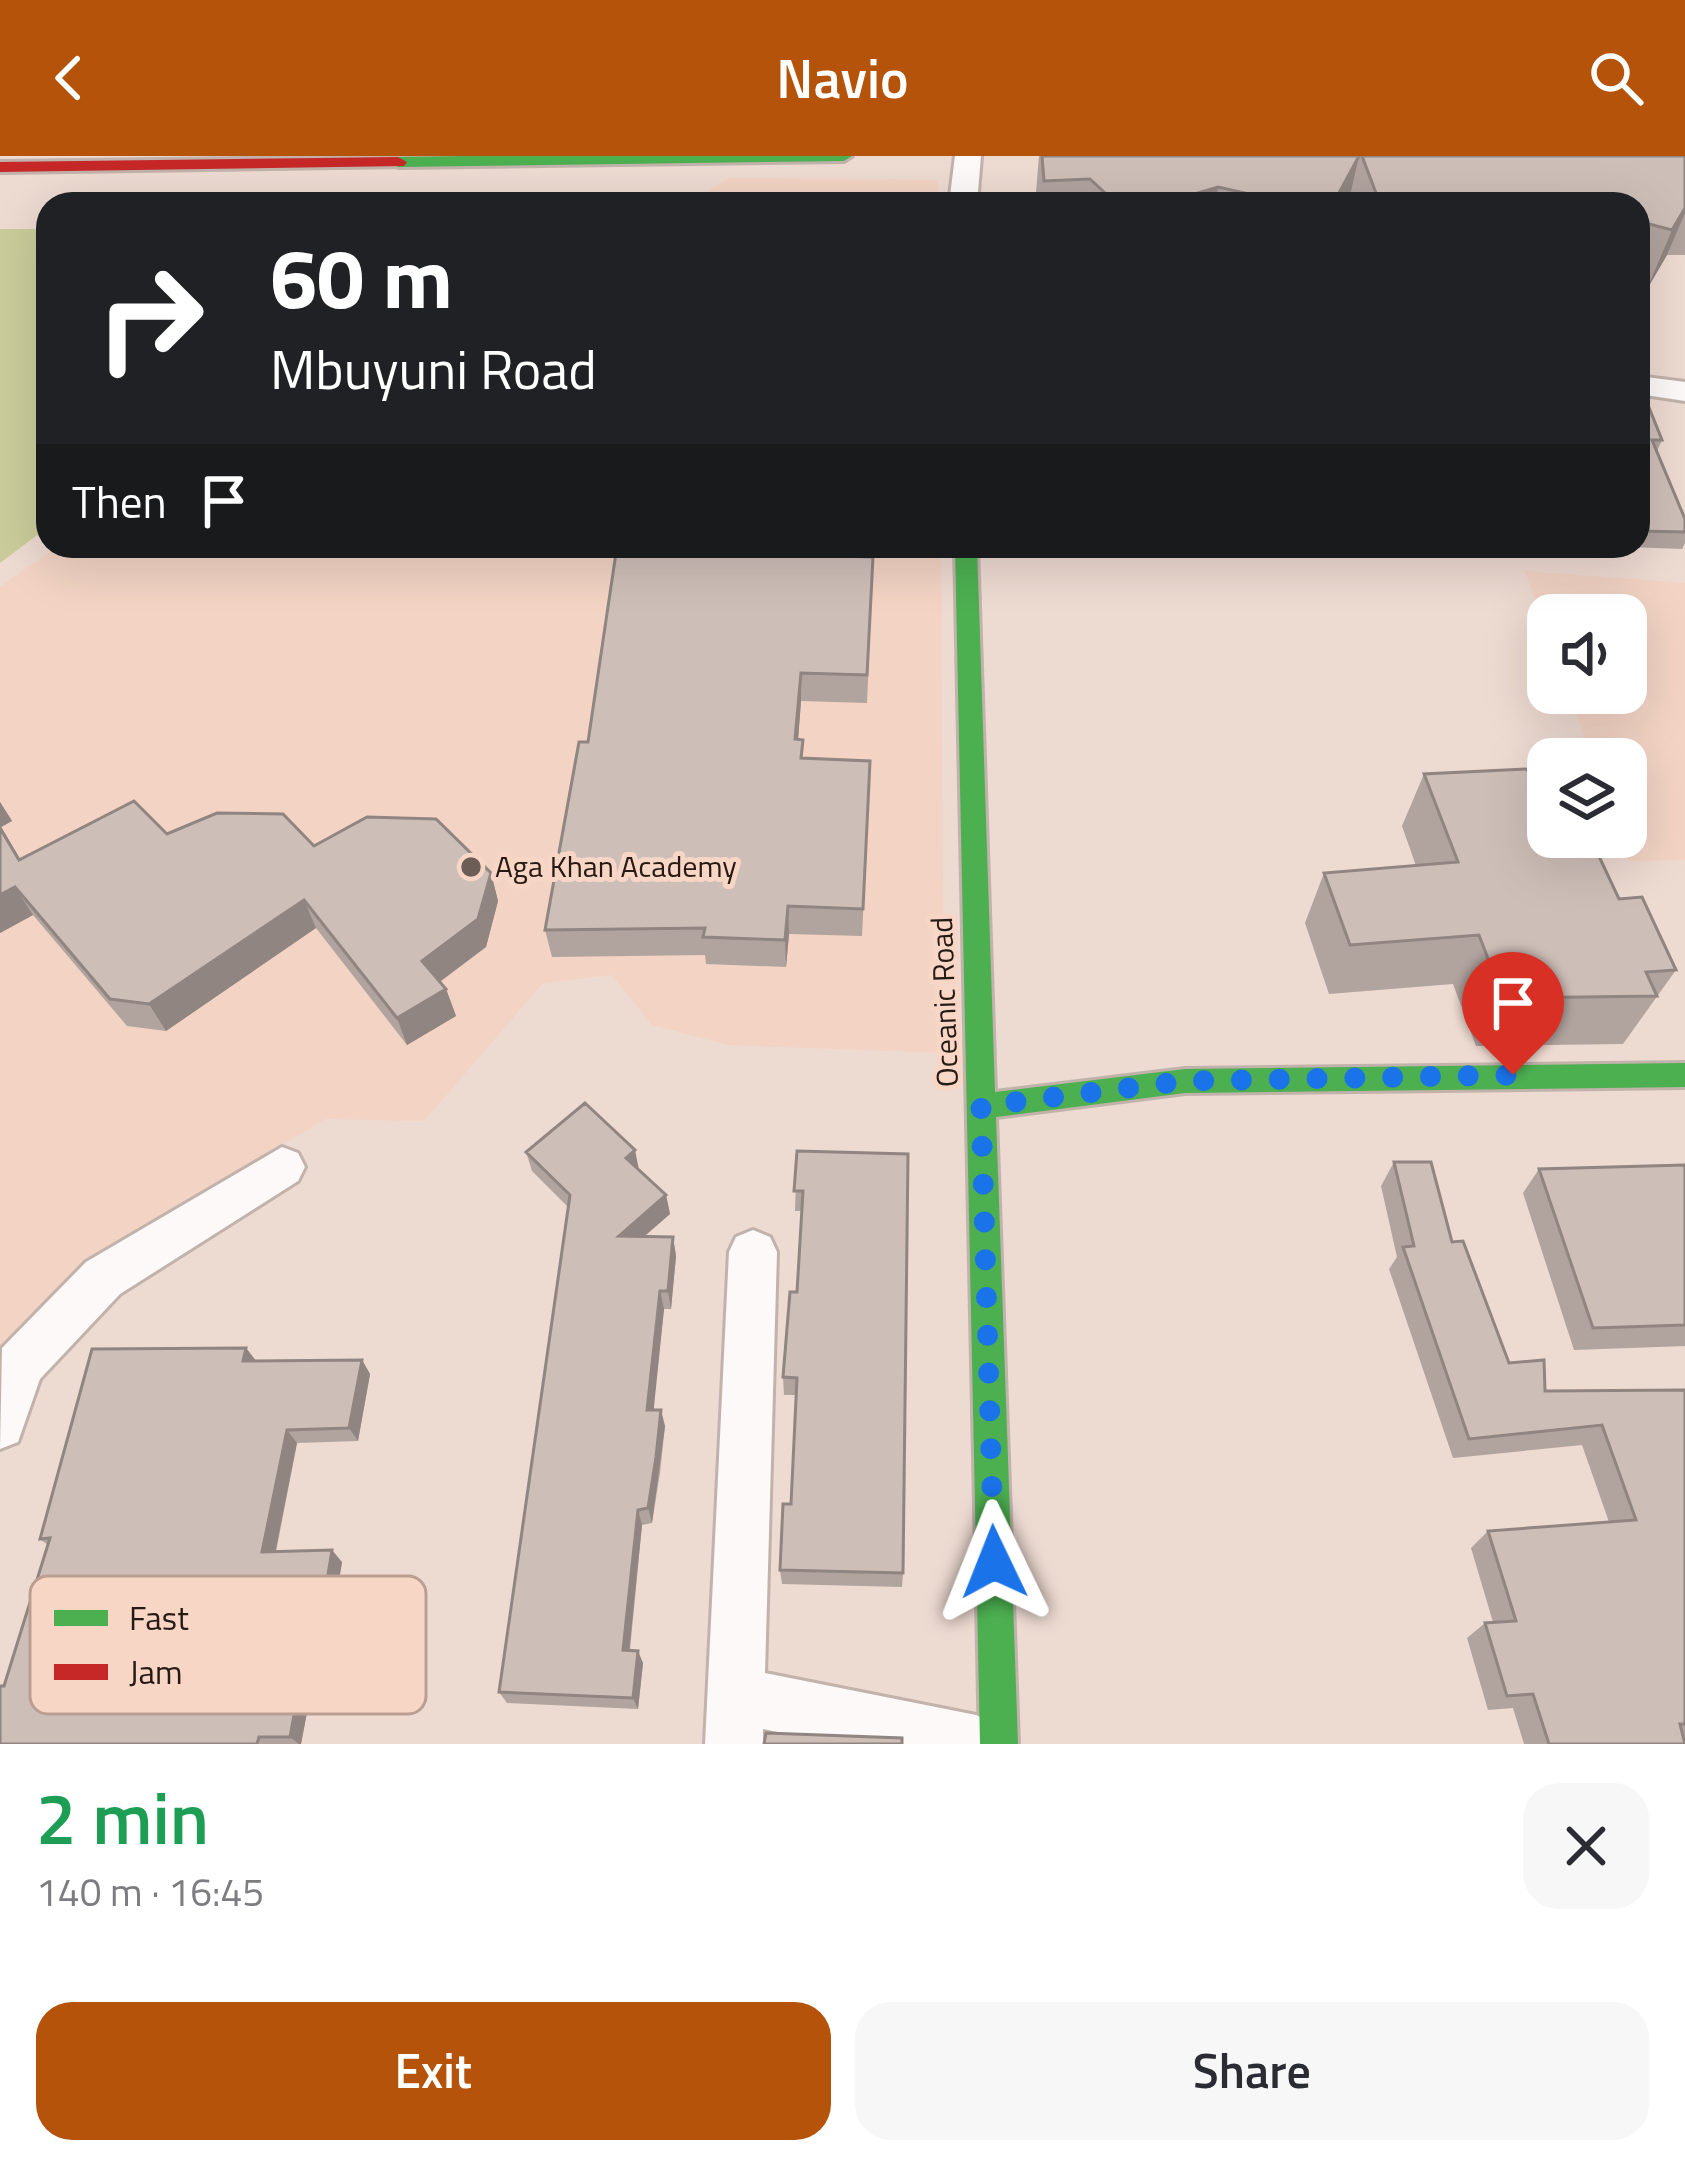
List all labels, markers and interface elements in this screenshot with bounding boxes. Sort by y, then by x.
text: Navio [776,37,909,119]
icon: back [36,45,102,111]
icon: search [1583,45,1649,111]
text: 60 m [270,213,453,341]
icon: right [72,240,228,396]
text: Mbuyuni Road [270,328,597,410]
text: Then [72,467,167,535]
icon: arrive [191,468,257,534]
map controls [1527,594,1647,858]
button: sound [1527,594,1647,714]
button: layers [1527,738,1647,858]
place label: Aga Khan Academy [495,843,737,889]
marker: Aga Khan Academy [458,854,484,880]
street label: Oceanic Road [918,916,970,1088]
pin [1462,952,1564,1075]
icon: arrive [1480,970,1546,1036]
position arrow [931,1499,1057,1625]
legend [30,1576,426,1714]
text: Fast [129,1593,189,1643]
text: Jam [129,1647,183,1697]
text: 2 min [36,1762,209,1872]
button: close [1523,1783,1649,1909]
text: 140 m · 16:45 [36,1862,264,1921]
button: Exit [36,2002,831,2140]
button: Share [855,2002,1649,2140]

